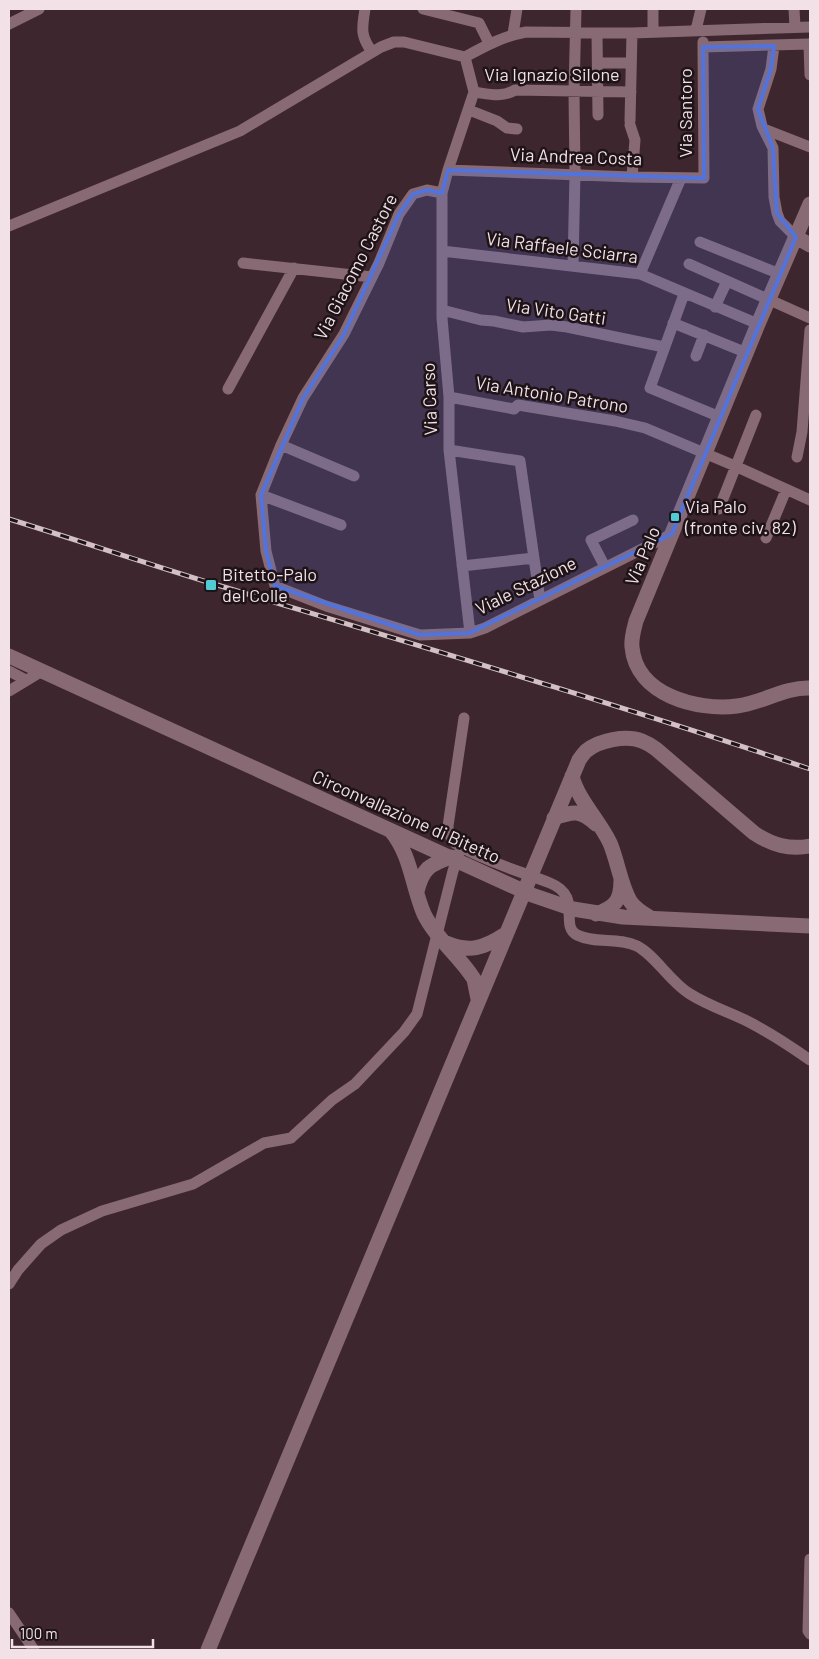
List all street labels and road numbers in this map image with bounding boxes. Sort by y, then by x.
street label: Via Ignazio Silone [484,63,620,85]
street label: Via Santoro [674,68,696,158]
street label: Via Andrea Costa [510,143,642,169]
street label: Via Giacomo Castore [309,190,401,343]
street label: Via Raffaele Sciarra [485,227,639,267]
street label: Via Vito Gatti [505,293,607,329]
street label: Via Carso [417,362,441,436]
street label: Via Antonio Patrono [474,371,630,417]
street label: Via Palo [620,523,664,588]
street label: Viale Stazione [471,551,580,619]
street label: Circonvallazione di Bitetto [309,765,504,867]

